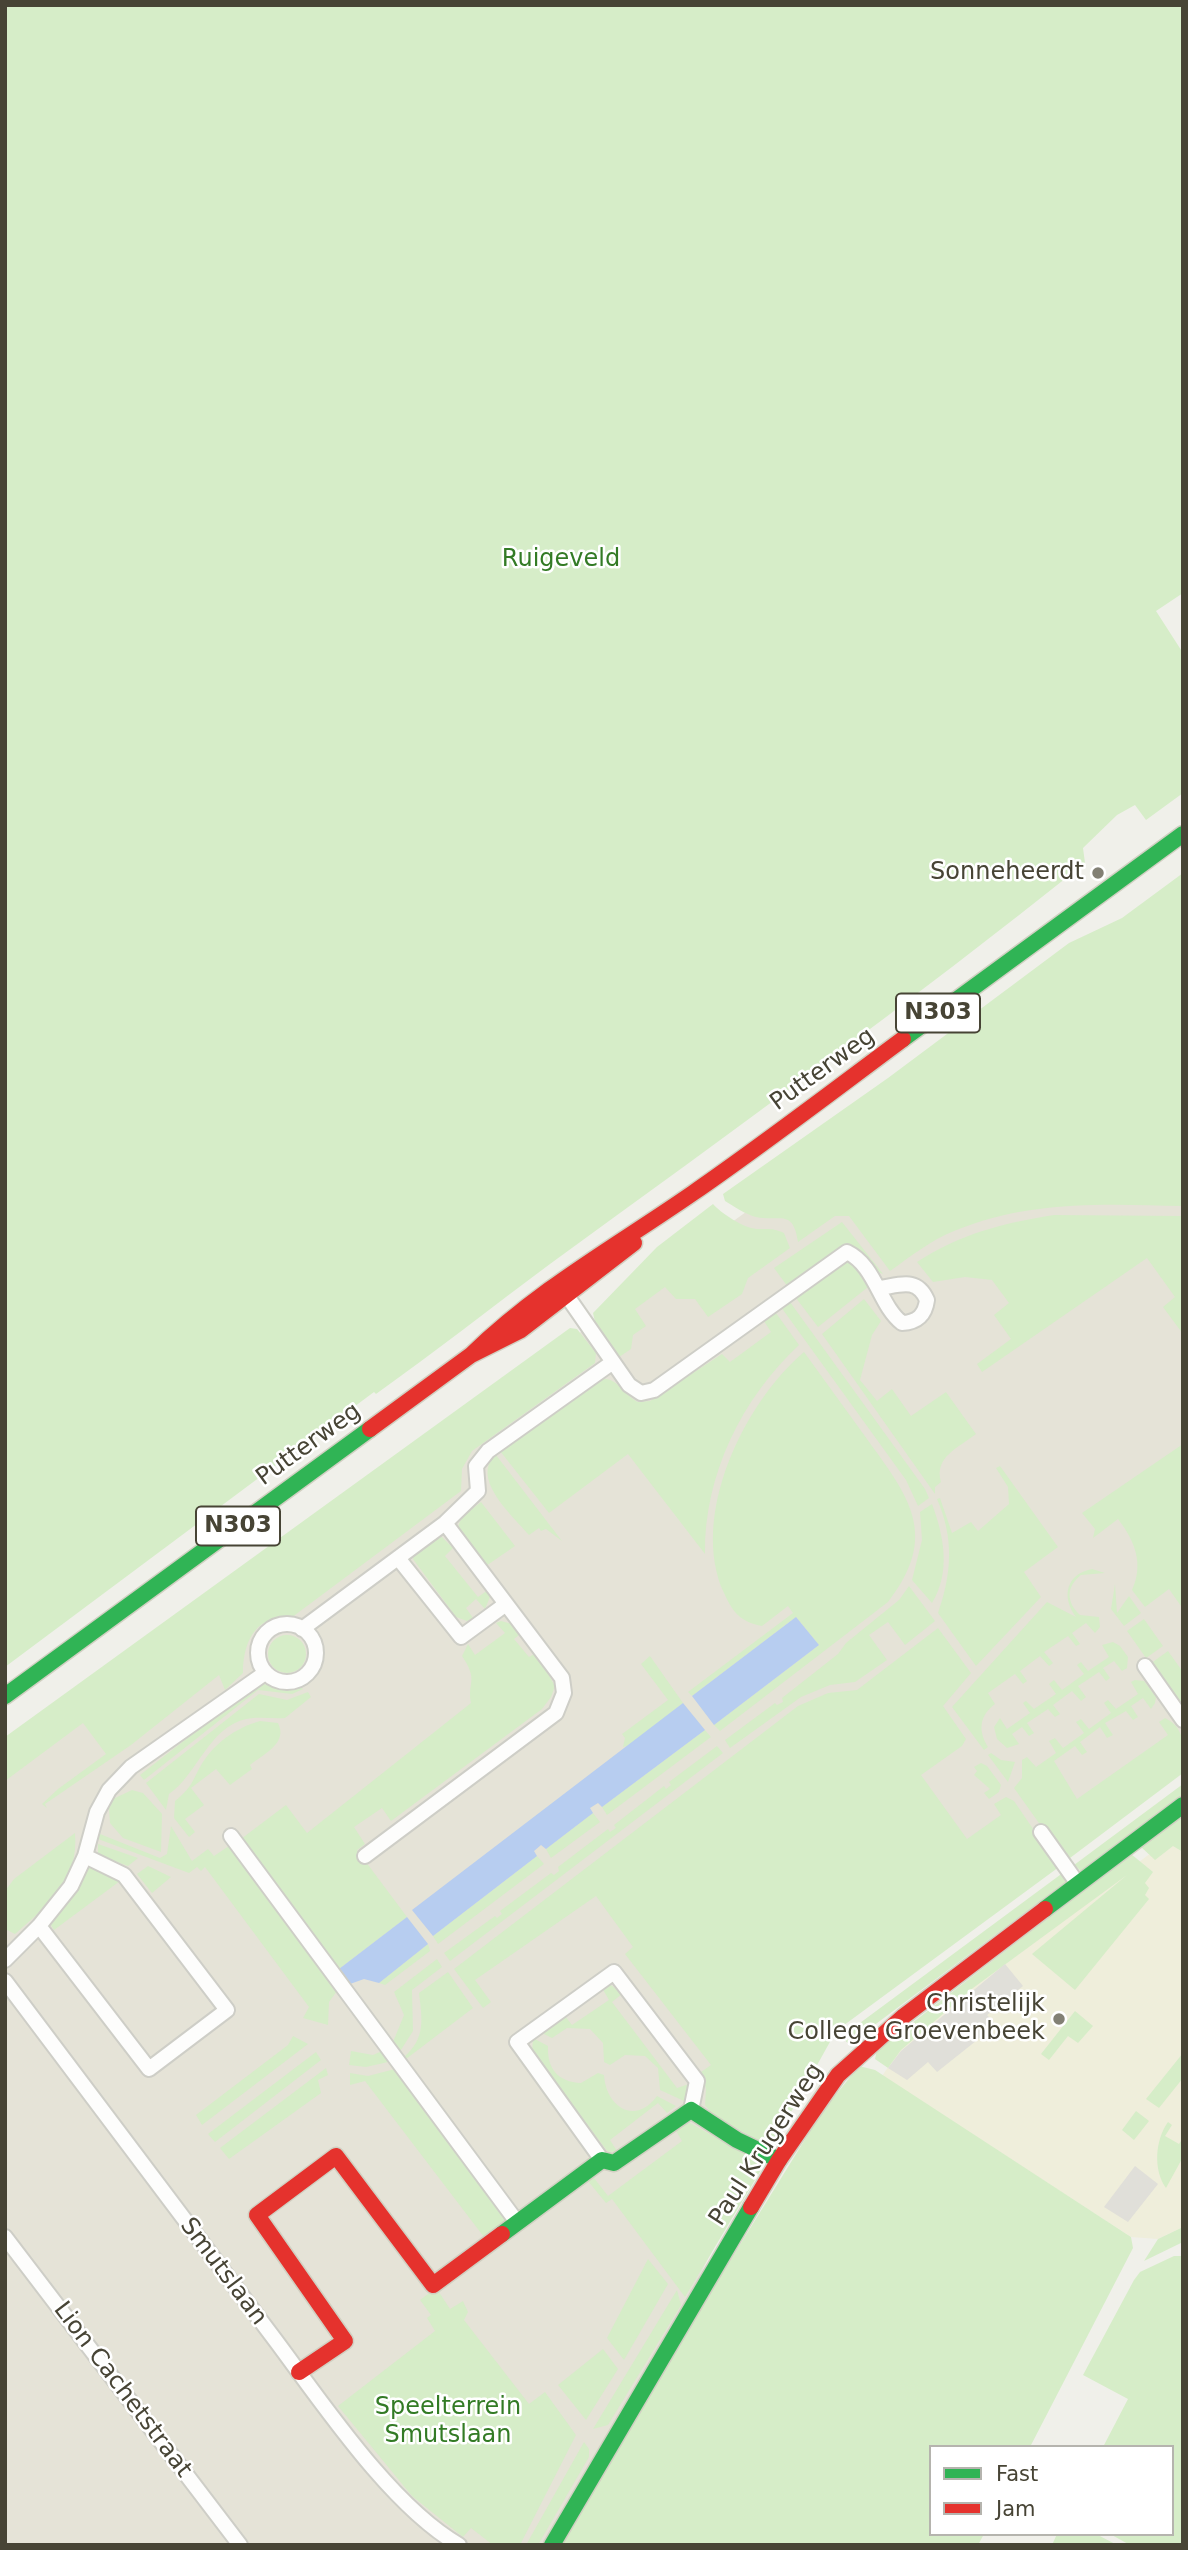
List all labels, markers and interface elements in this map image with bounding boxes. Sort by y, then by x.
park label: Ruigeveld [502,546,620,574]
place label: Sonneheerdt [930,859,1084,887]
marker: Sonneheerdt [1090,865,1106,881]
road number: N303 [896,994,980,1032]
street label: Putterweg [765,1022,881,1118]
street label: Putterweg [251,1397,367,1493]
road number: N303 [196,1506,280,1546]
place label: Christelijk College Groevenbeek [788,1991,1045,2047]
marker: Christelijk College Groevenbeek [1051,2011,1067,2027]
street label: Paul Krugerweg [704,2058,830,2232]
street label: Smutslaan [173,2213,273,2331]
street label: Lion Cachetstraat [47,2297,197,2483]
park label: Speelterrein Smutslaan [375,2394,521,2450]
legend [929,2445,1174,2536]
text: Fast [996,2462,1038,2486]
text: Jam [996,2497,1036,2521]

